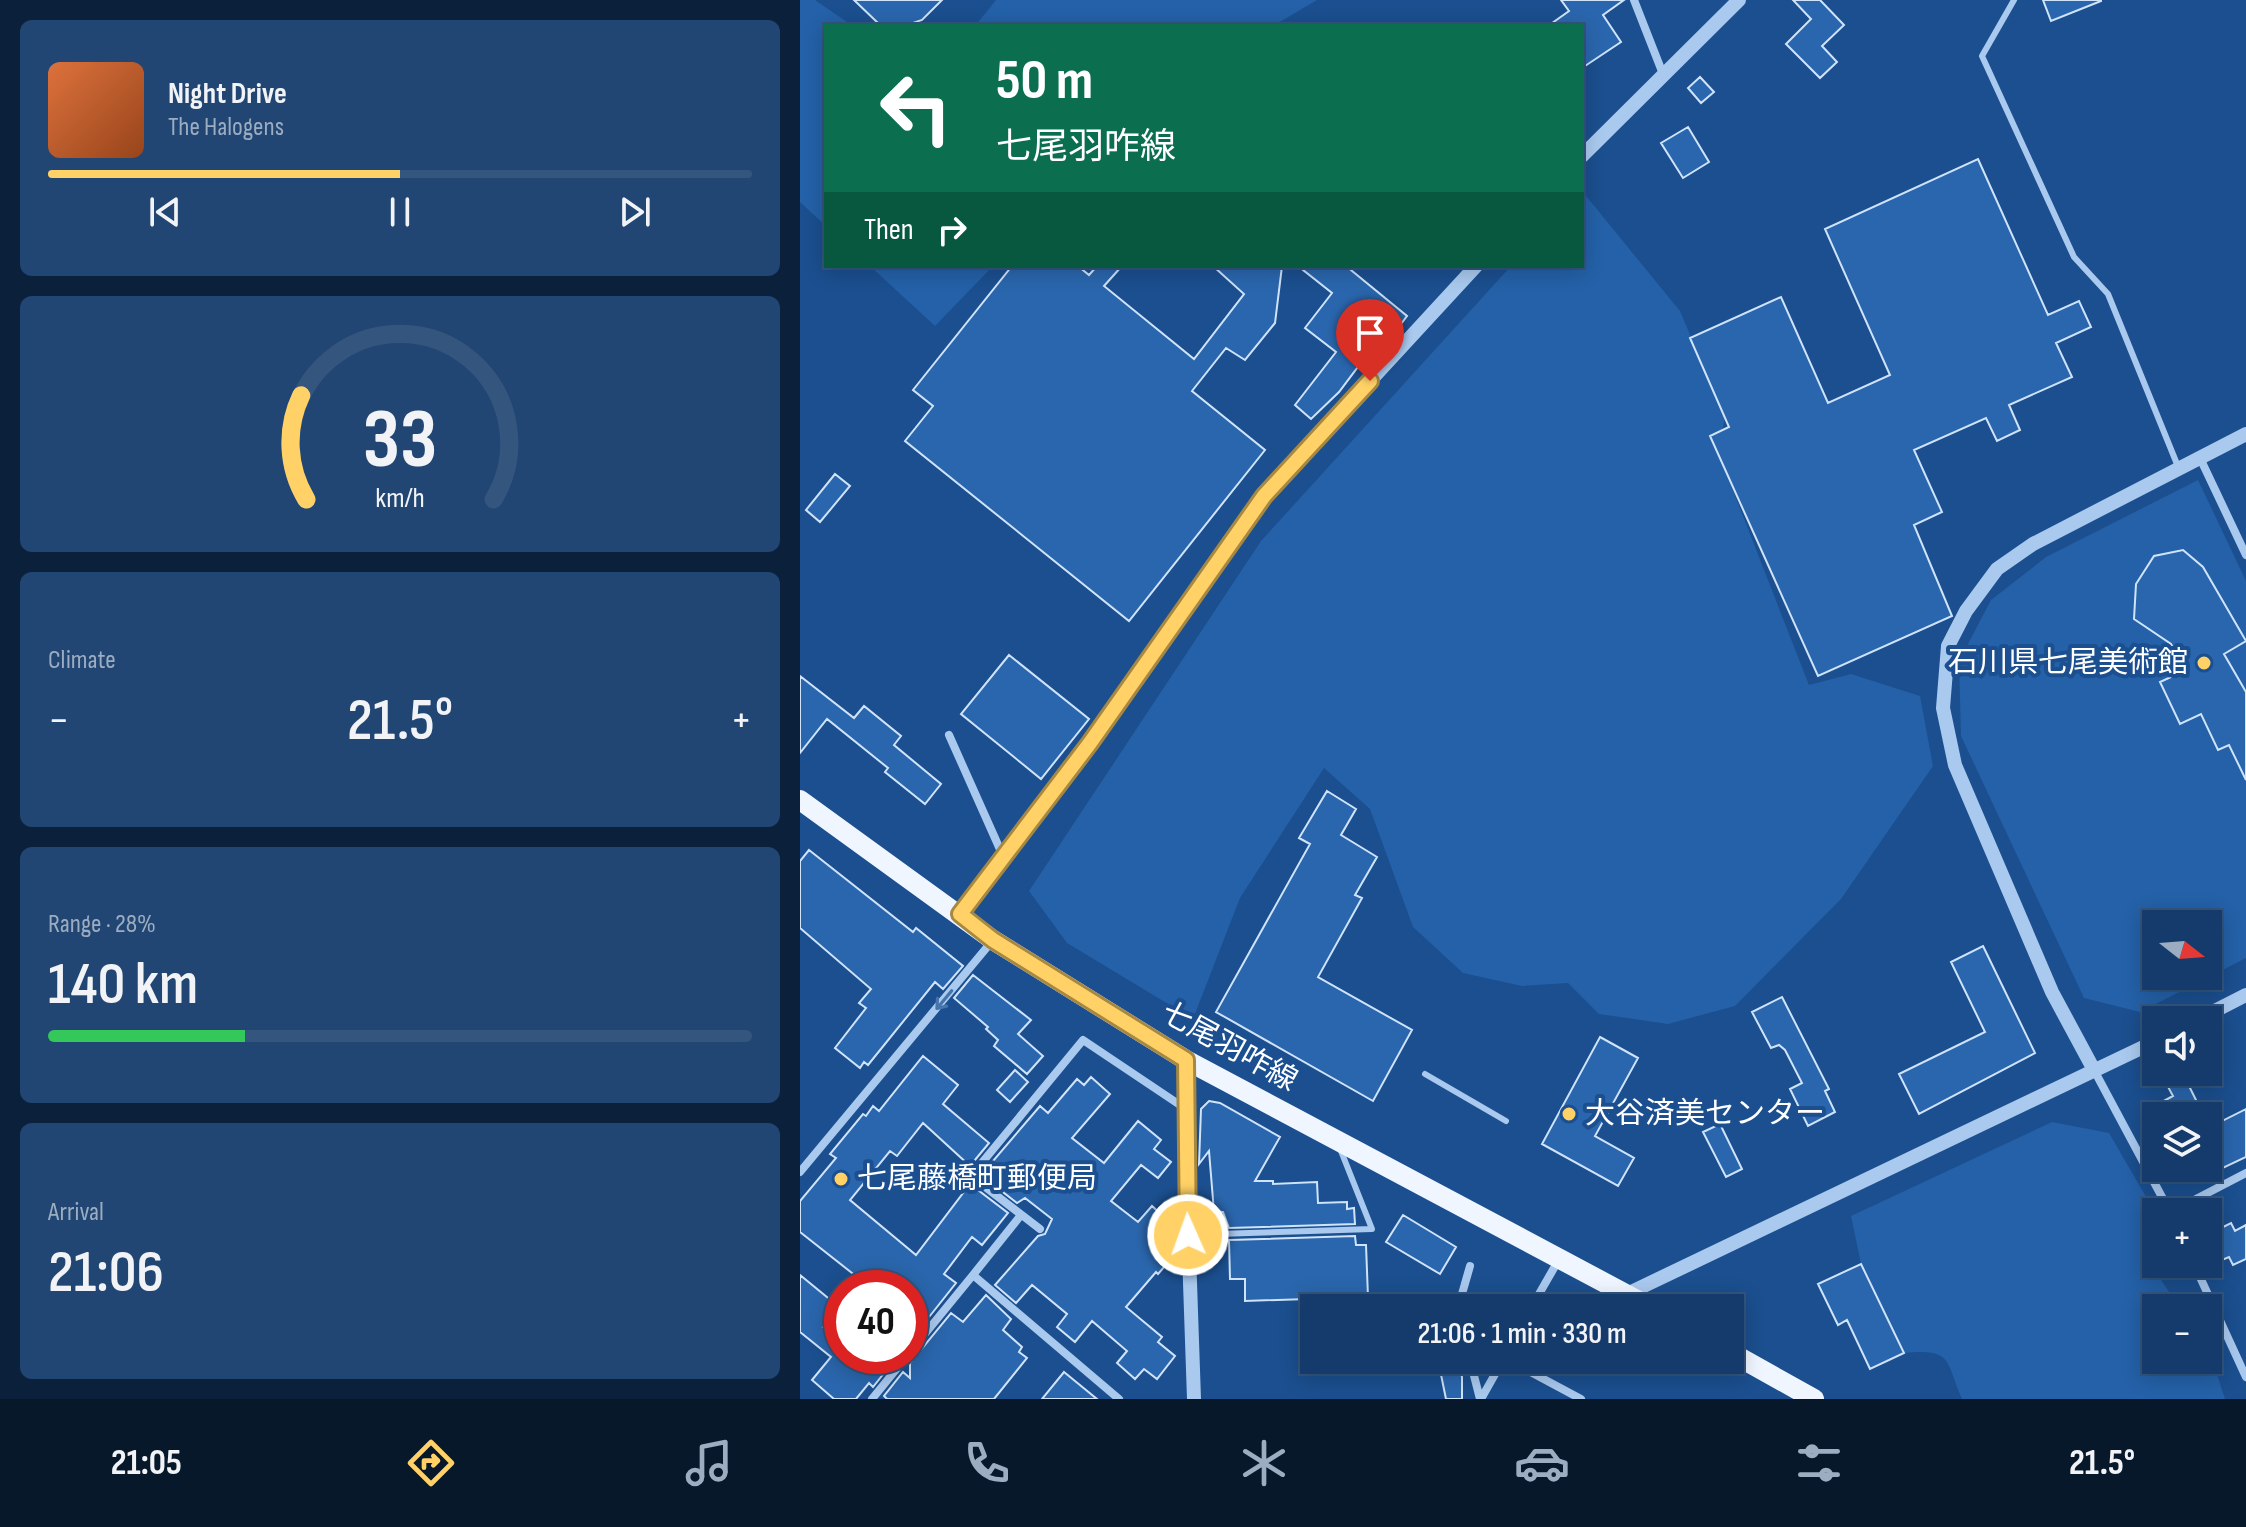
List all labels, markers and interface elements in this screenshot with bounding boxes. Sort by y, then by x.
text: 50 m [996,48,1093,115]
icon: left [864,56,968,160]
text: Night Drive [168,76,287,112]
text: The Halogens [168,112,284,143]
text: 七尾羽咋線 [996,126,1176,169]
icon: previous [143,190,187,234]
icon: pause [378,190,422,234]
icon: next [613,190,657,234]
icon: right [930,208,974,252]
text: Then [864,212,914,248]
pin [1336,299,1404,381]
icon: arrive [1348,311,1392,355]
text: 33 [363,390,437,490]
text: km/h [375,481,425,516]
text: Climate [48,645,116,676]
place label: 石川県七尾美術館 [1948,645,2188,681]
marker: 石川県七尾美術館 [2195,654,2213,672]
text: 21.5° [347,685,453,757]
text: − [48,694,70,747]
text: + [730,694,752,747]
text: Range · 28% [48,909,156,940]
north arrow [2142,910,2222,990]
map controls [2142,910,2222,1374]
text: 140 km [48,949,198,1021]
one-way arrow [935,989,953,1010]
street label: 七尾羽咋線 [1155,995,1303,1099]
button: sound [2142,1006,2222,1086]
place label: 大谷済美センター [1585,1096,1825,1132]
button: layers [2142,1102,2222,1182]
marker: 大谷済美センター [1560,1105,1578,1123]
place label: 七尾藤橋町郵便局 [857,1161,1097,1197]
marker: 七尾藤橋町郵便局 [832,1170,850,1188]
position arrow [1146,1193,1230,1277]
text: Arrival [48,1197,104,1228]
button: + [2142,1198,2222,1278]
text: 21:06 [48,1237,164,1309]
speed limit sign: 40 [824,1270,928,1374]
button: − [2142,1294,2222,1374]
text: 21:06 · 1 min · 330 m [1417,1316,1627,1352]
icon: directions [403,1435,459,1491]
icon: music [681,1435,737,1491]
icon: phone [959,1435,1015,1491]
icon: climate [1236,1435,1292,1491]
icon: car [1514,1435,1570,1491]
icon: filters [1791,1435,1847,1491]
text: 21:05 [111,1442,182,1485]
text: 21.5° [2069,1442,2135,1485]

